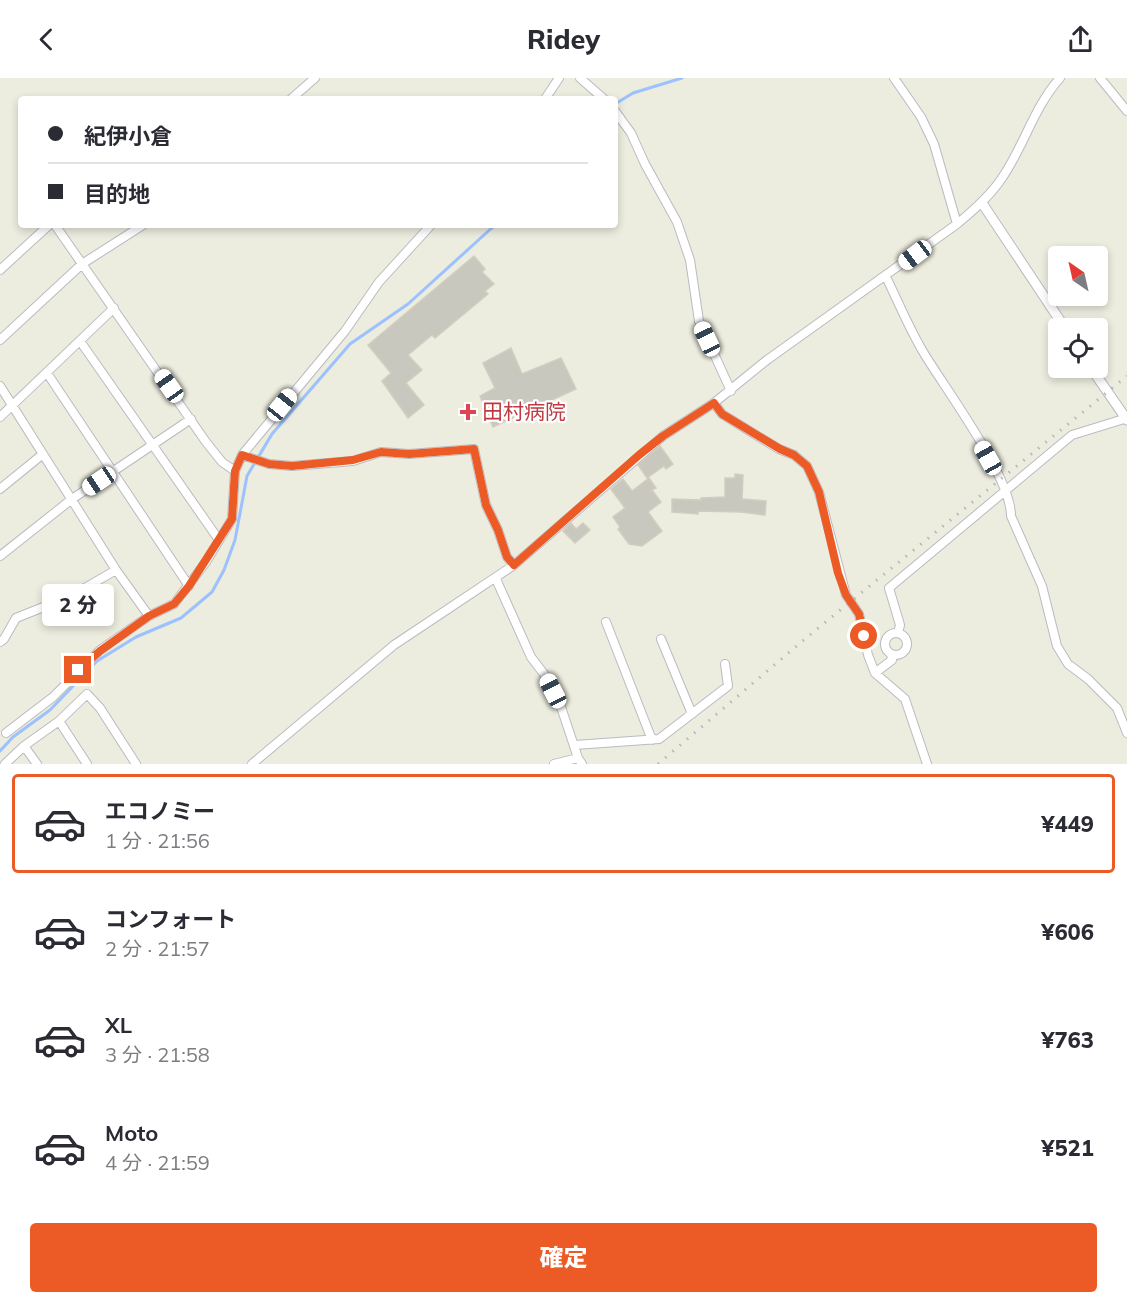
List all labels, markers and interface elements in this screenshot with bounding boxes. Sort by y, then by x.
text: Ridey [527,22,600,56]
icon: back [30,23,63,56]
icon: share [1064,23,1097,56]
text: 紀伊小倉 [84,122,172,150]
text: 目的地 [84,180,150,208]
car [895,237,935,273]
north arrow [1048,246,1108,306]
map controls [1048,246,1108,378]
button: locate [1048,318,1108,378]
car [691,319,723,359]
car [151,366,187,406]
car [264,385,300,425]
place label: 田村病院 [482,398,566,424]
marker: 田村病院 [459,403,477,421]
car [971,438,1005,478]
car [79,463,119,499]
callout: 2 分 [42,583,114,625]
text: 2 分 [59,592,97,617]
route start [850,622,877,649]
route end [64,656,91,683]
car [537,671,569,711]
icon: car [33,797,87,851]
text: エコノミー [105,797,215,825]
text: ¥449 [1041,810,1094,838]
text: 1 分 · 21:56 [105,828,210,853]
icon: car [33,905,87,959]
text: コンフォート [105,905,236,933]
text: ¥606 [1041,918,1094,946]
text: 2 分 · 21:57 [105,936,210,961]
text: XL [105,1011,132,1039]
icon: car [33,1013,87,1067]
text: ¥763 [1041,1026,1094,1054]
text: 3 分 · 21:58 [105,1042,210,1067]
text: Moto [105,1119,158,1147]
icon: car [33,1121,87,1175]
text: ¥521 [1041,1134,1094,1162]
text: 4 分 · 21:59 [105,1150,210,1175]
button: 確定 [30,1223,1097,1292]

